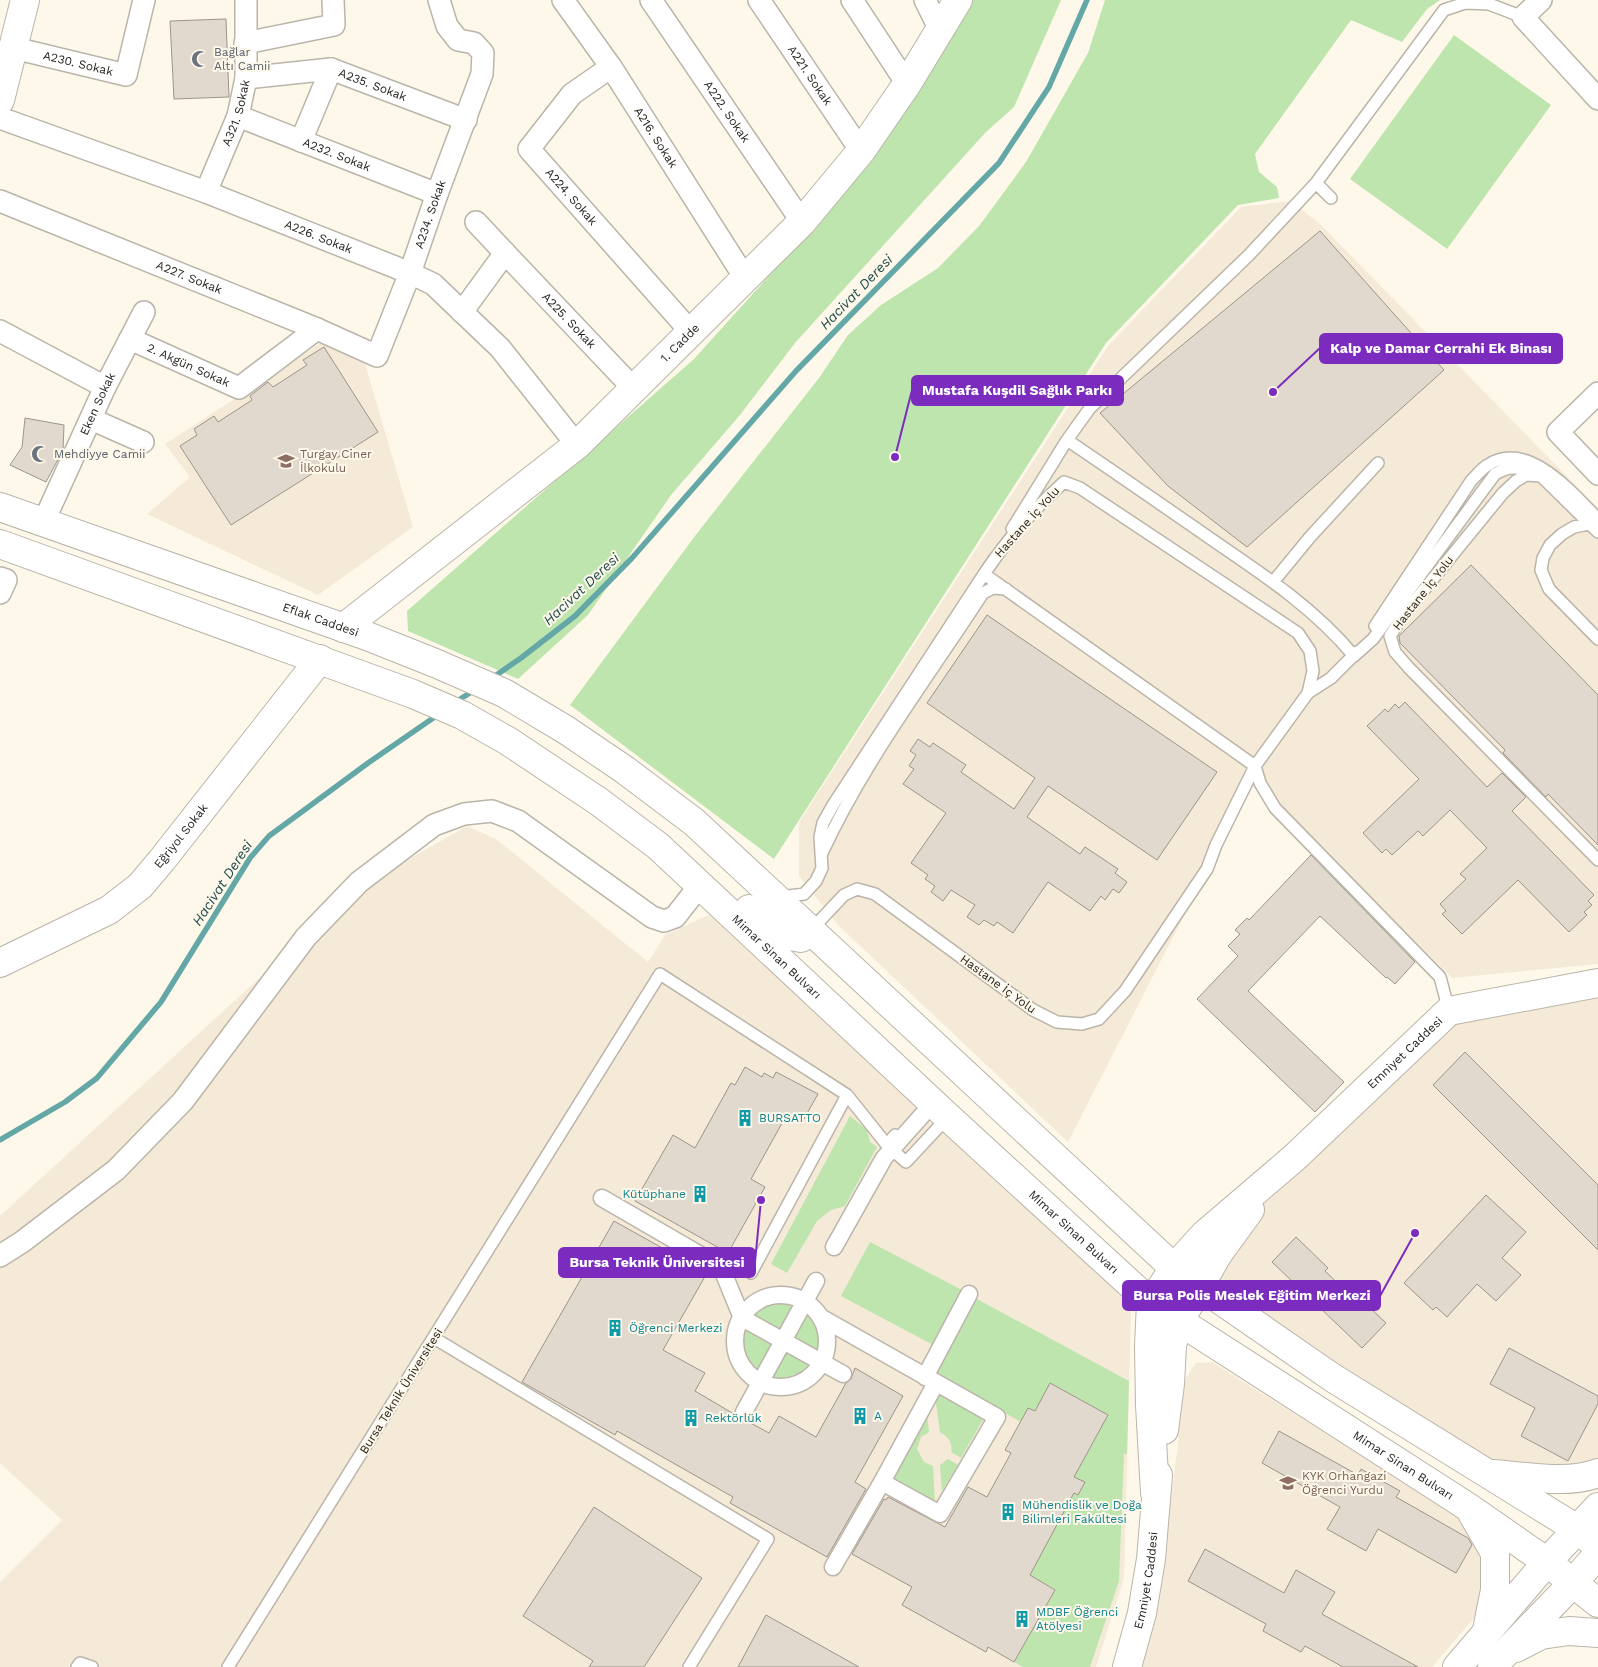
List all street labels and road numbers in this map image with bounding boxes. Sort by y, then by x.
street label: A221. Sokak [785,43,835,108]
street label: A230. Sokak [42,48,115,79]
street label: A235. Sokak [337,66,409,104]
street label: A321. Sokak [219,78,253,148]
street label: A222. Sokak [701,78,753,145]
street label: A216. Sokak [631,105,680,171]
street label: A232. Sokak [301,135,373,174]
street label: A224. Sokak [542,165,600,228]
street label: A234. Sokak [412,178,449,250]
street label: A226. Sokak [283,217,355,257]
street label: A227. Sokak [154,258,224,297]
street label: A225. Sokak [539,290,599,351]
street label: 1. Cadde [658,321,702,365]
street label: 2. Akgün Sokak [145,341,232,390]
street label: Eken Sokak [77,370,118,438]
street label: Hastane İç Yolu [992,484,1062,560]
street label: Hastane İç Yolu [1390,553,1456,633]
street label: Eflak Caddesi [281,600,361,640]
street label: Eğriyol Sokak [151,801,211,871]
street label: Mimar Sinan Bulvarı [729,912,824,1002]
street label: Hastane İç Yolu [957,952,1039,1016]
street label: Emniyet Caddesi [1364,1014,1445,1092]
street label: Mimar Sinan Bulvarı [1026,1188,1121,1277]
street label: Bursa Teknik Üniversitesi [357,1326,445,1456]
street label: Mimar Sinan Bulvarı [1350,1428,1456,1503]
street label: Emniyet Caddesi [1131,1531,1160,1631]

